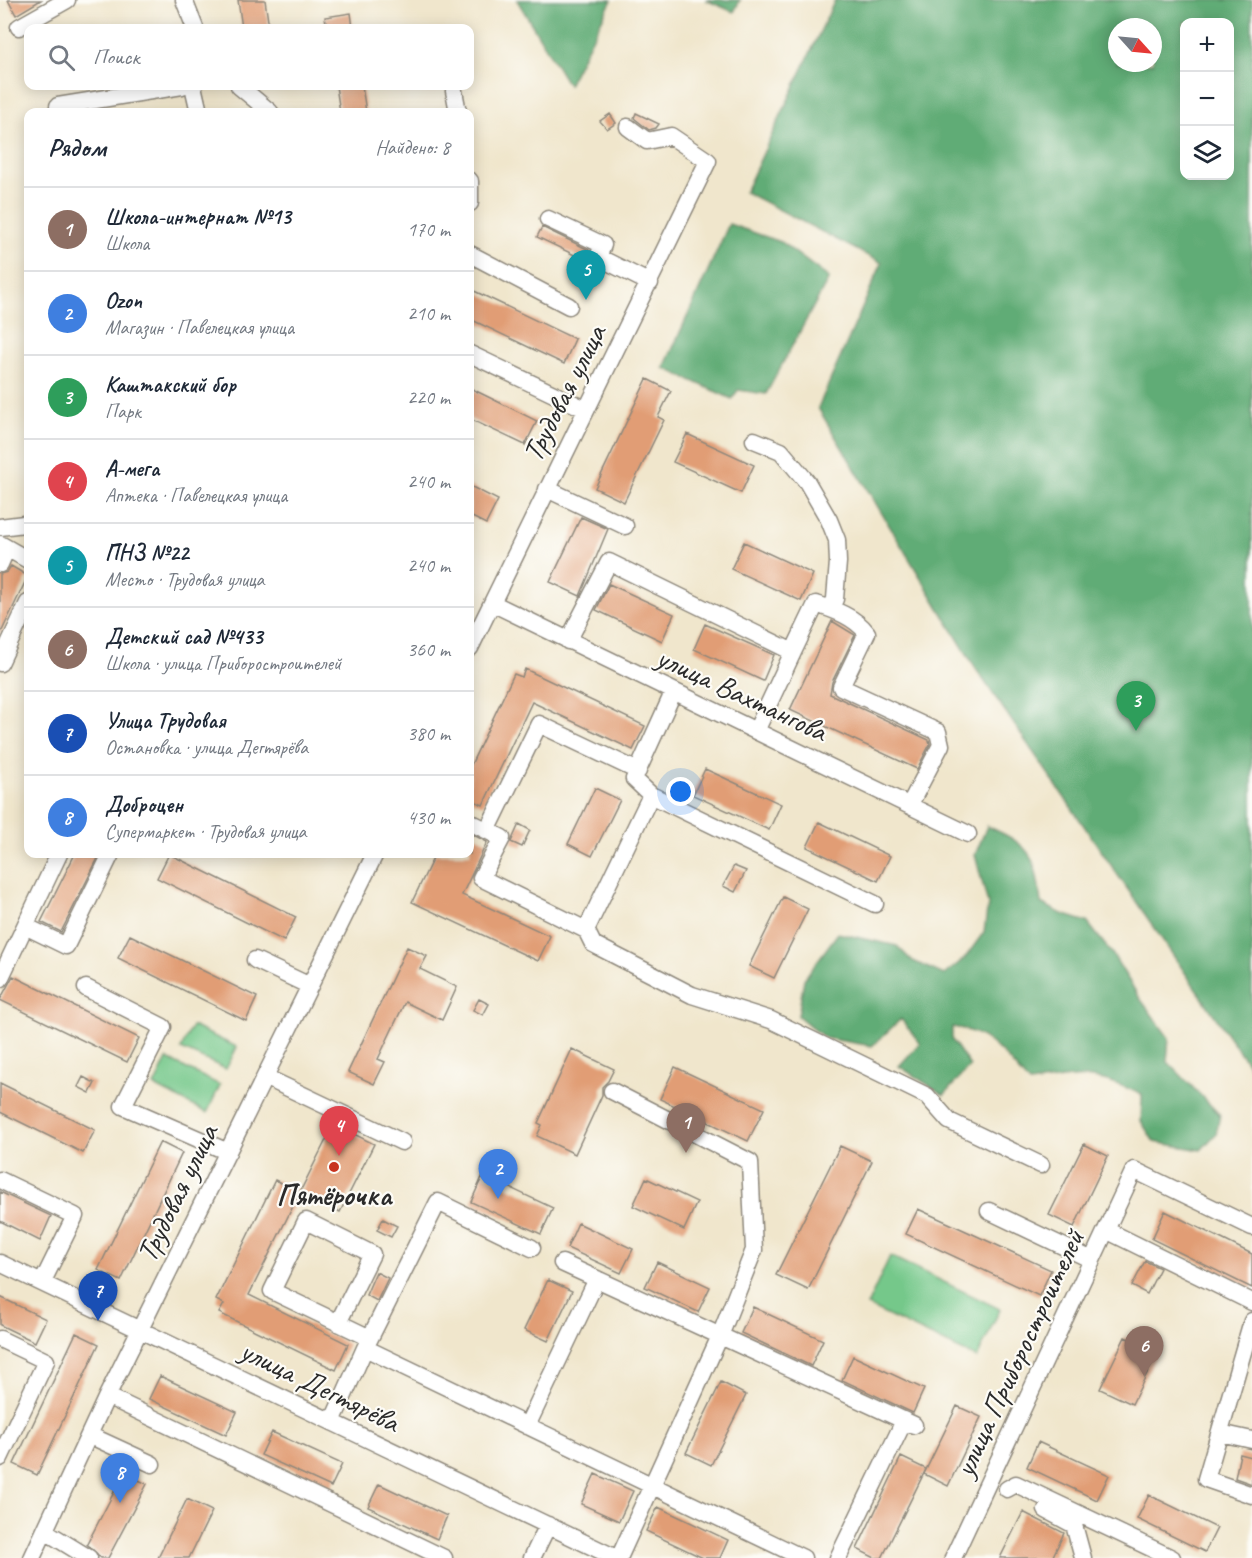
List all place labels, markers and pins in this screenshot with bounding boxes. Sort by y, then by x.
pin: 5 [566,250,606,300]
pin: 3 [1116,682,1156,731]
pin: 1 [666,1104,706,1153]
pin: 4 [320,1106,358,1156]
pin: 2 [478,1150,518,1199]
marker: Пятёрочка [327,1160,341,1174]
place label: Пятёрочка [277,1176,393,1214]
pin: 7 [78,1272,118,1321]
pin: 6 [1124,1326,1164,1376]
pin: 8 [100,1454,140,1503]

